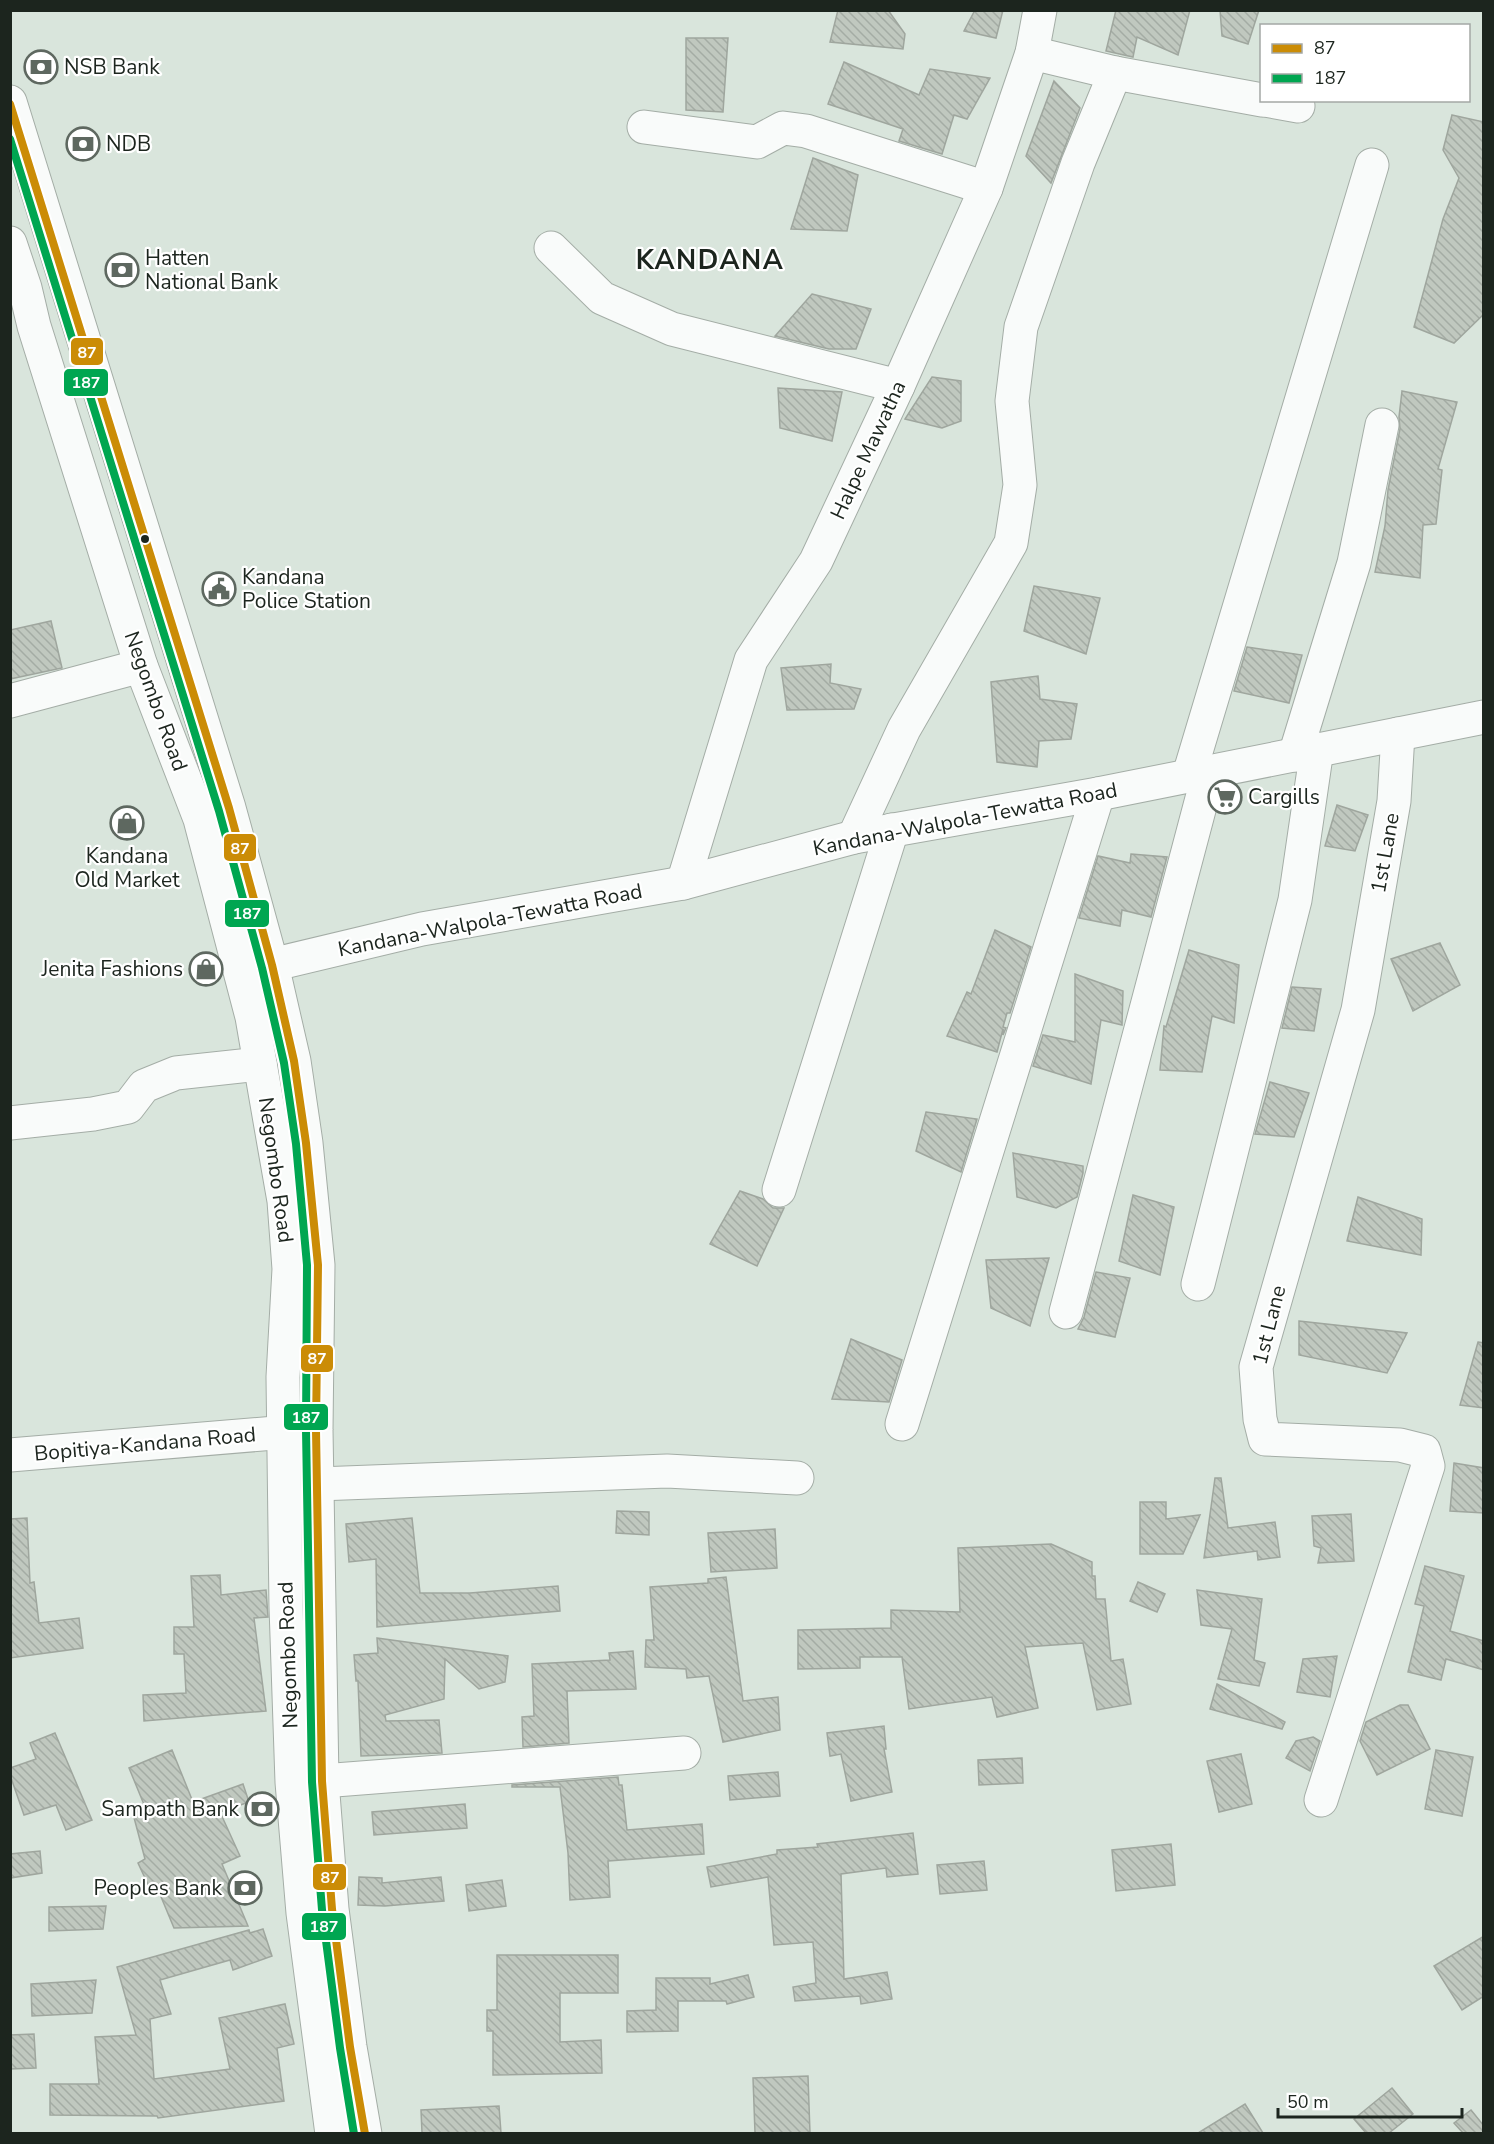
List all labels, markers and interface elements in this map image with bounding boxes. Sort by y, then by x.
legend [1260,24,1470,102]
text: 87 [1314,36,1336,60]
bank icon: NSB Bank [23,49,59,85]
place label: NSB Bank [64,53,160,81]
text: 187 [1314,66,1346,90]
bank icon: NDB [65,126,101,162]
place label: NDB [106,130,151,158]
district label: KANDANA [636,242,784,279]
place label: Hatten National Bank [145,244,278,296]
bank icon: Hatten National Bank [104,252,140,288]
line badge: 87 [70,337,104,366]
text: 87 [77,342,97,364]
line badge: 187 [63,368,109,397]
text: 187 [72,372,100,394]
street label: Halpe Mawatha [824,376,912,524]
unlabelled marker [139,533,151,545]
place label: Kandana Police Station [242,563,371,615]
public building icon: Kandana Police Station [201,571,237,607]
street label: Negombo Road [118,627,194,775]
street label: Kandana-Walpola-Tewatta Road [810,776,1120,862]
supermarket icon: Cargills [1207,779,1243,815]
place label: Cargills [1248,783,1320,811]
shop icon: Kandana Old Market [109,805,145,841]
street label: 1st Lane [1364,811,1406,895]
line badge: 87 [223,833,257,862]
text: 87 [230,838,250,860]
place label: Kandana Old Market [74,842,180,894]
street label: Kandana-Walpola-Tewatta Road [335,877,645,963]
line badge: 187 [224,899,270,928]
text: 187 [233,903,261,925]
shop icon: Jenita Fashions [188,951,224,987]
place label: Jenita Fashions [41,955,183,983]
street label: Negombo Road [252,1095,300,1245]
street label: 1st Lane [1246,1282,1292,1368]
line badge: 87 [300,1344,334,1373]
text: 87 [307,1348,327,1370]
line badge: 187 [283,1403,329,1431]
text: 187 [292,1407,320,1429]
street label: Bopitiya-Kandana Road [33,1420,257,1468]
street label: Negombo Road [271,1581,305,1729]
bank icon: Sampath Bank [244,1791,280,1827]
place label: Sampath Bank [101,1795,239,1823]
line badge: 87 [312,1863,347,1891]
text: 87 [320,1867,340,1889]
bank icon: Peoples Bank [227,1870,263,1906]
place label: Peoples Bank [94,1874,222,1902]
line badge: 187 [301,1912,347,1941]
text: 187 [310,1916,338,1938]
scale bar [1278,2081,1462,2119]
text: 50 m [1287,2090,1329,2114]

